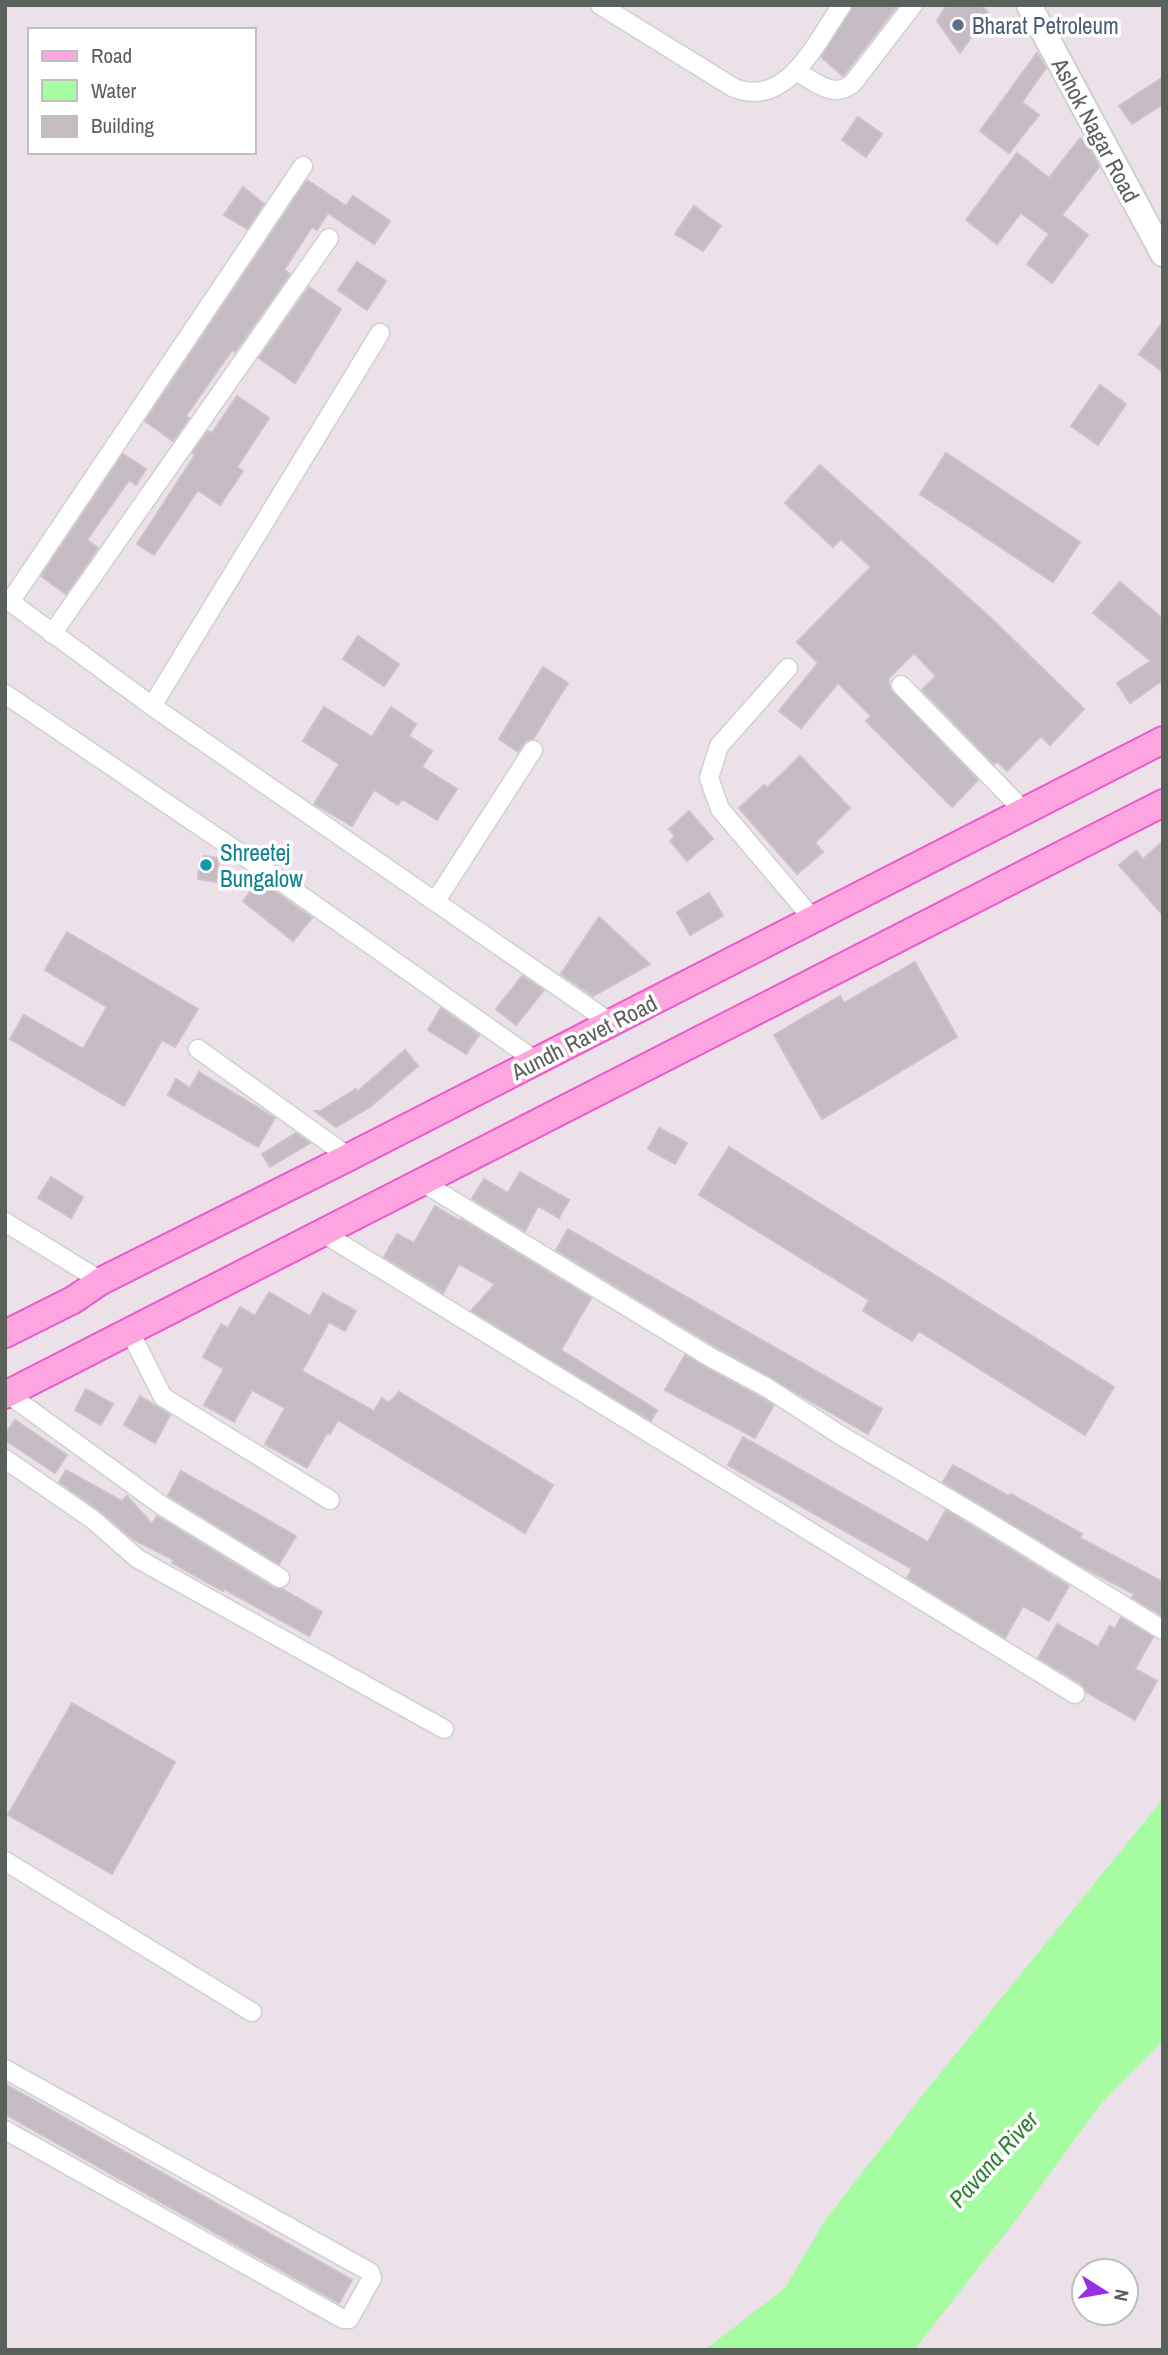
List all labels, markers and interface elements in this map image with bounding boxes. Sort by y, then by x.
place label: Bharat Petroleum [972,10,1119,41]
marker: Bharat Petroleum [950,17,966,33]
legend [28,28,256,154]
text: Road [91,41,132,70]
street label: Ashok Nagar Road [1044,51,1147,208]
text: Water [91,76,137,105]
text: Building [91,111,155,140]
place label: Shreetej Bungalow [220,837,303,894]
marker: Shreetej Bungalow [198,857,214,873]
street label: Aundh Ravet Road [505,987,662,1087]
water label: Pavana River [941,2103,1046,2214]
north arrow [1070,2257,1140,2327]
text: N [1108,2287,1136,2303]

